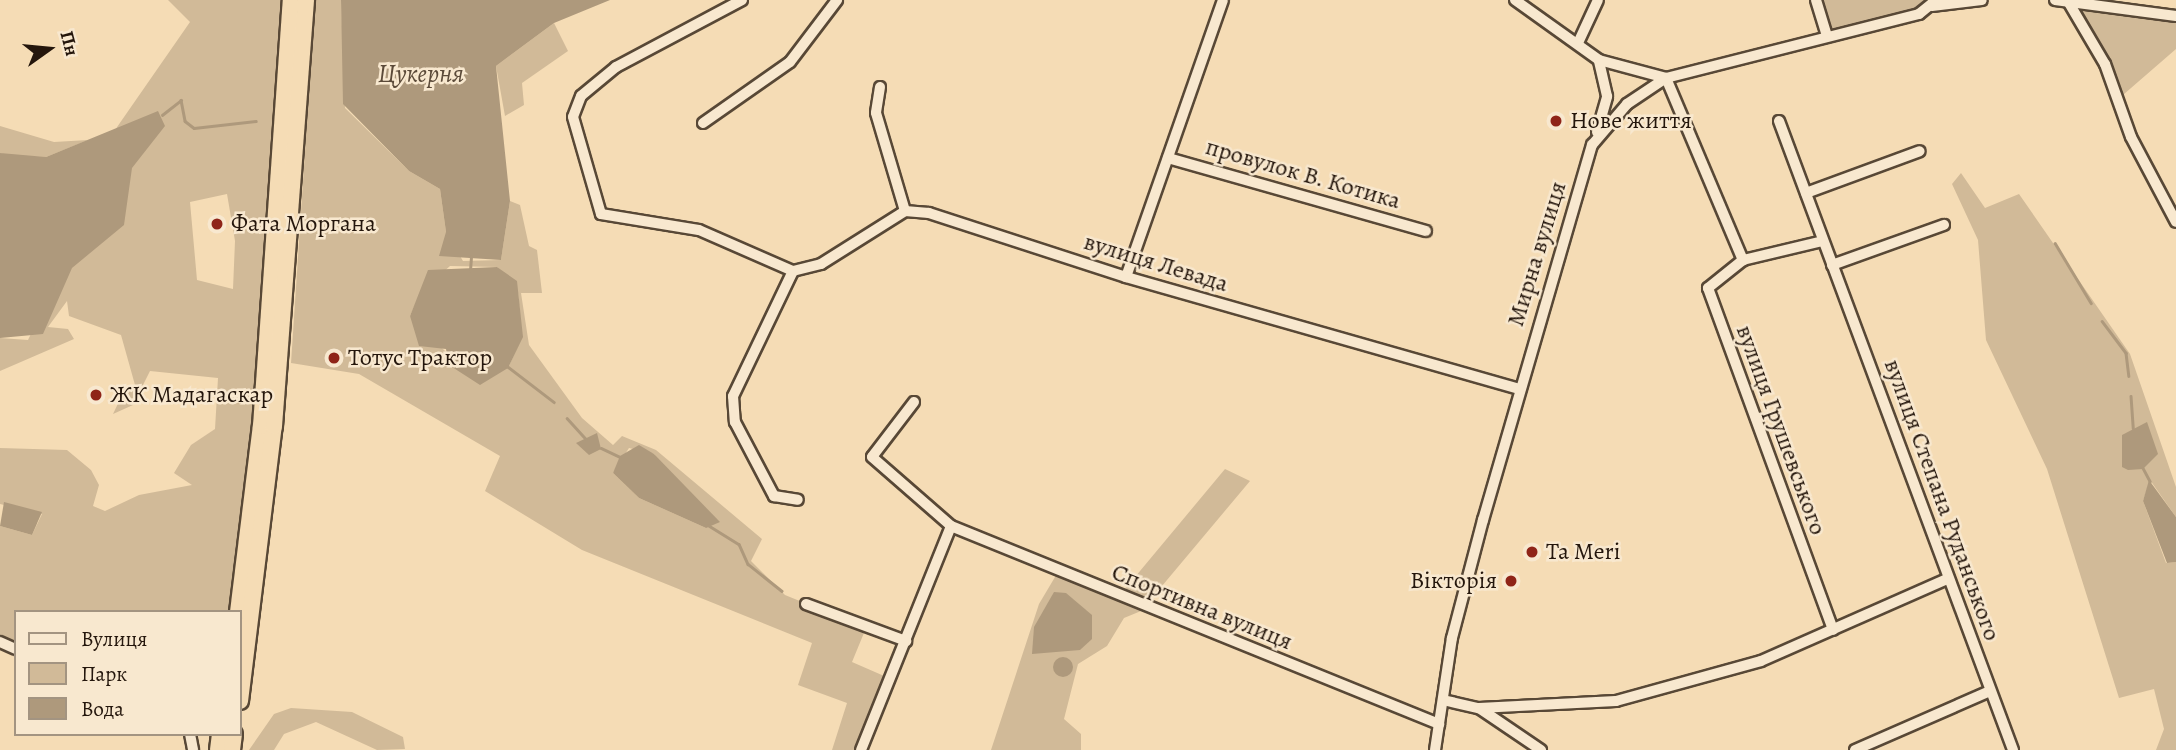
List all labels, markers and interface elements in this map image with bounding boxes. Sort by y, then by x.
north arrow [14,14,84,84]
text: Пн [54,28,85,59]
water label: Цукерня [378,58,464,90]
place label: Нове життя [1570,107,1692,135]
marker: Нове життя [1548,113,1564,129]
street label: провулок В. Котика [1202,132,1404,216]
street label: Мирна вулиця [1501,178,1573,330]
place label: Фата Моргана [231,210,376,238]
marker: Фата Моргана [209,216,225,232]
street label: вулиця Левада [1080,227,1232,299]
street label: вулиця Грушевського [1730,321,1832,539]
place label: Тотус Трактор [348,344,492,372]
marker: Тотус Трактор [326,350,342,366]
street label: вулиця Степана Руданського [1878,355,2006,645]
place label: ЖК Мадагаскар [110,381,273,409]
marker: ЖК Мадагаскар [88,387,104,403]
place label: Ta Meri [1546,538,1620,566]
marker: Ta Meri [1524,544,1540,560]
street label: Спортивна вулиця [1108,558,1296,656]
place label: Вікторія [1410,567,1497,595]
marker: Вікторія [1503,573,1519,589]
legend [14,610,242,736]
text: Вулиця [81,625,147,653]
text: Парк [81,660,127,688]
text: Вода [81,695,124,723]

